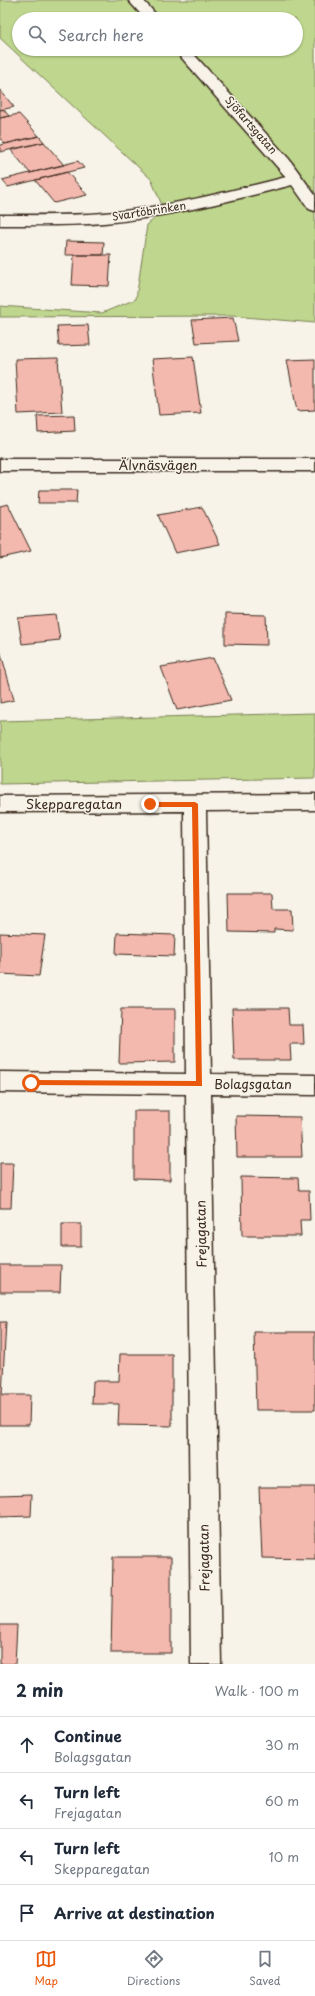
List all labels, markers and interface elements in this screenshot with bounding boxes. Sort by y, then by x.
search box [12,12,303,56]
icon: search [26,23,48,45]
text: Search here [58,23,144,46]
street label: Sjöfartsgatan [221,92,282,158]
street label: Svartöbrinken [111,196,187,225]
street label: Älvnäsvägen [119,455,197,474]
street label: Skepparegatan [26,794,122,813]
route end [141,795,159,813]
route start [22,1074,40,1092]
street label: Bolagsgatan [214,1074,292,1093]
street label: Frejagatan [190,1200,211,1268]
street label: Frejagatan [193,1524,214,1592]
text: 2 min [16,1677,63,1703]
text: Walk · 100 m [215,1681,299,1700]
text: Continue [54,1724,122,1747]
icon: ahead [16,1734,38,1756]
text: 30 m [265,1735,299,1754]
text: Bolagsgatan [54,1747,132,1766]
text: Turn left [54,1780,120,1803]
icon: left [16,1790,38,1812]
text: 60 m [265,1791,299,1810]
text: Frejagatan [54,1803,122,1822]
text: Turn left [54,1836,120,1859]
icon: left [16,1846,38,1868]
text: 10 m [269,1847,299,1866]
text: Skepparegatan [54,1859,150,1878]
text: Arrive at destination [54,1901,215,1924]
icon: arrive [16,1902,38,1924]
tab: Map [34,1948,58,1989]
tab: Directions [127,1948,180,1989]
tab: Saved [249,1948,281,1989]

